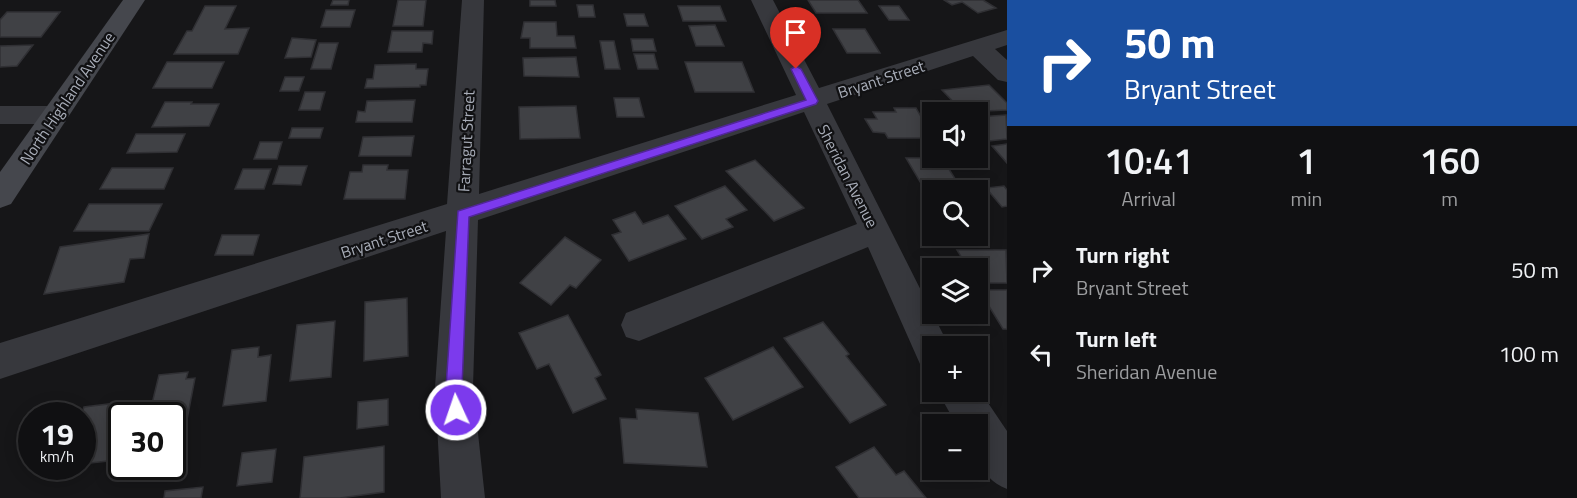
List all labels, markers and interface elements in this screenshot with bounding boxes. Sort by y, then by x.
pin [770,7,821,69]
text: 50 m [1124,10,1216,74]
icon: arrive [779,16,812,49]
icon: right [1025,24,1103,102]
street label: North Highland Avenue [13,27,121,169]
street label: Bryant Street [835,54,928,104]
text: Bryant Street [1124,68,1276,109]
street label: Farragut Street [451,89,481,193]
map controls [922,102,988,480]
button: sound [922,102,988,168]
street label: Sheridan Avenue [812,120,884,232]
text: 10:41 [1104,133,1193,188]
text: 1 [1296,133,1316,188]
text: 160 [1419,133,1480,188]
button: search [922,180,988,246]
text: Arrival [1122,183,1176,214]
text: min [1290,183,1322,214]
text: m [1441,183,1458,214]
street label: Bryant Street [338,214,431,264]
text: Turn right [1076,238,1170,272]
text: 50 m [1511,253,1559,287]
icon: right [1025,254,1058,287]
button: layers [922,258,988,324]
text: Bryant Street [1076,272,1188,303]
text: Turn left [1076,322,1157,356]
button: + [922,336,988,402]
text: 100 m [1499,337,1559,371]
icon: left [1025,338,1058,371]
text: Sheridan Avenue [1076,356,1217,387]
position arrow [424,378,488,442]
speed limit sign: 30 [108,402,186,480]
text: 19 [40,411,74,457]
button: − [922,414,988,480]
text: km/h [40,445,74,468]

